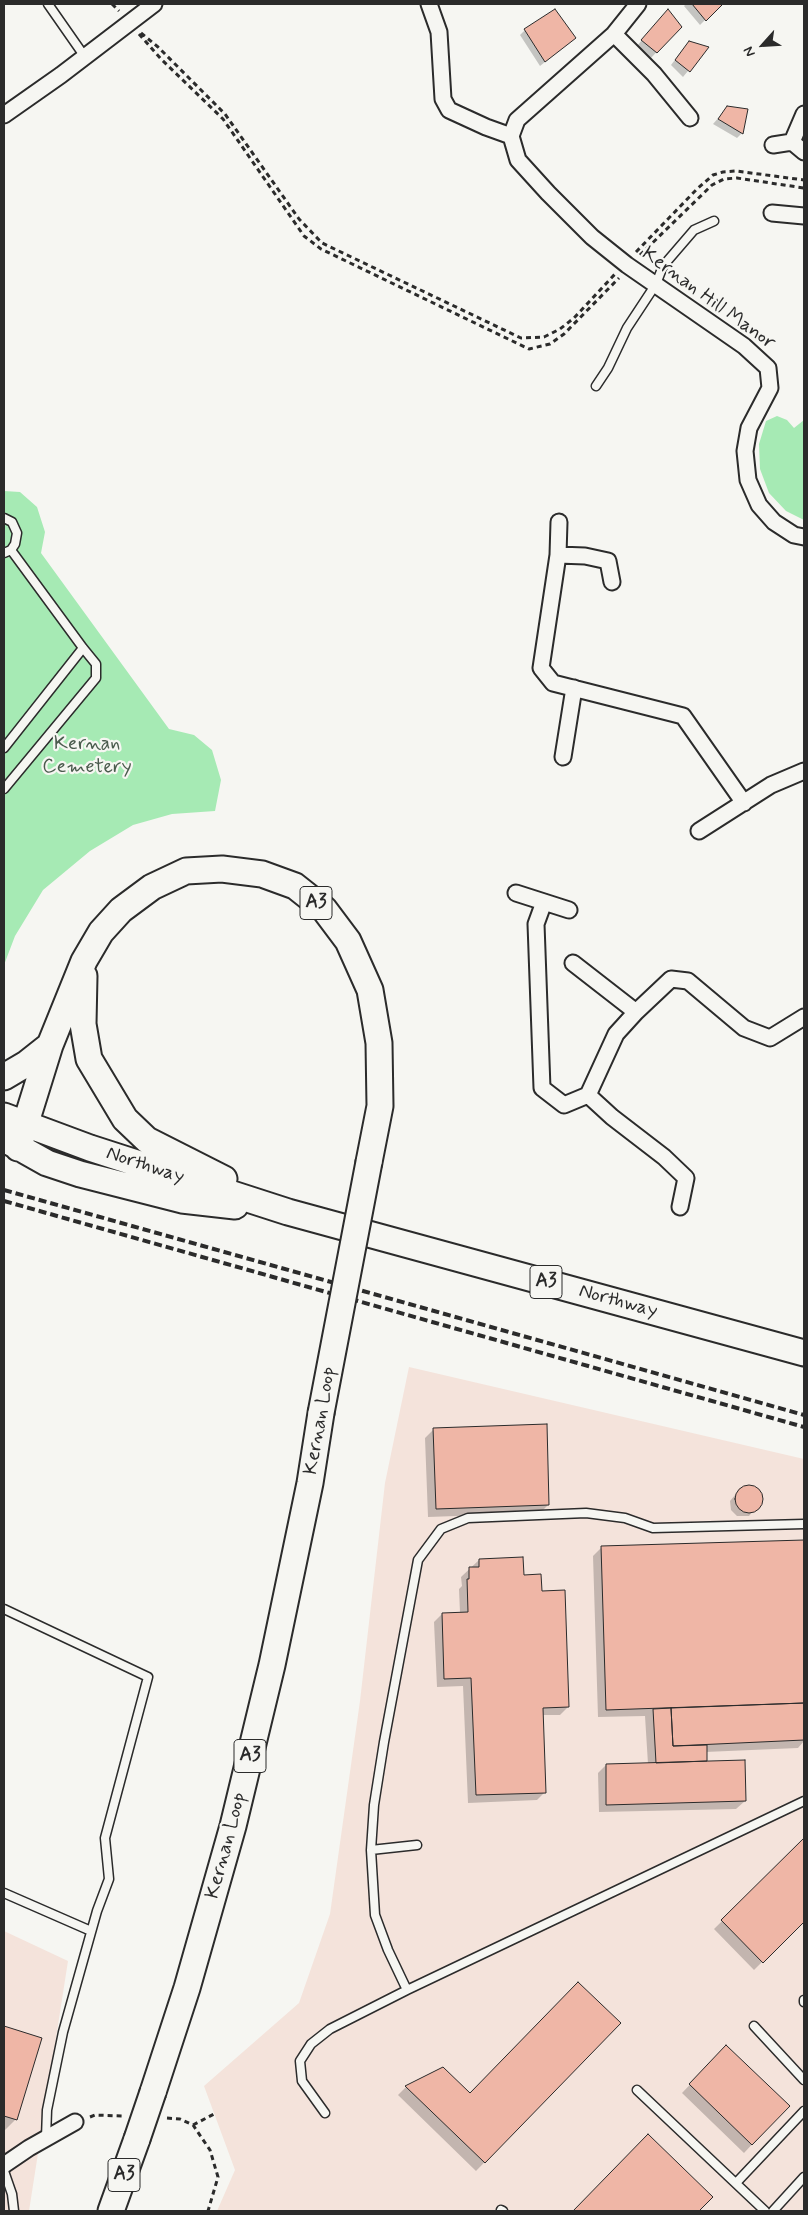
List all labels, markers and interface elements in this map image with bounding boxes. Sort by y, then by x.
north arrow [738,20,788,70]
text: N [739,43,760,60]
street label: Kernan Hill Manor [636,242,780,356]
park label: Kernan Cemetery [42,733,132,780]
road number: A3 [300,886,332,920]
street label: Northway [103,1142,187,1190]
road number: A3 [530,1265,562,1298]
street label: Northway [576,1280,660,1324]
street label: Kernan Loop [300,1365,342,1477]
road number: A3 [234,1740,266,1772]
street label: Kernan Loop [201,1790,253,1902]
road number: A3 [108,2158,140,2192]

